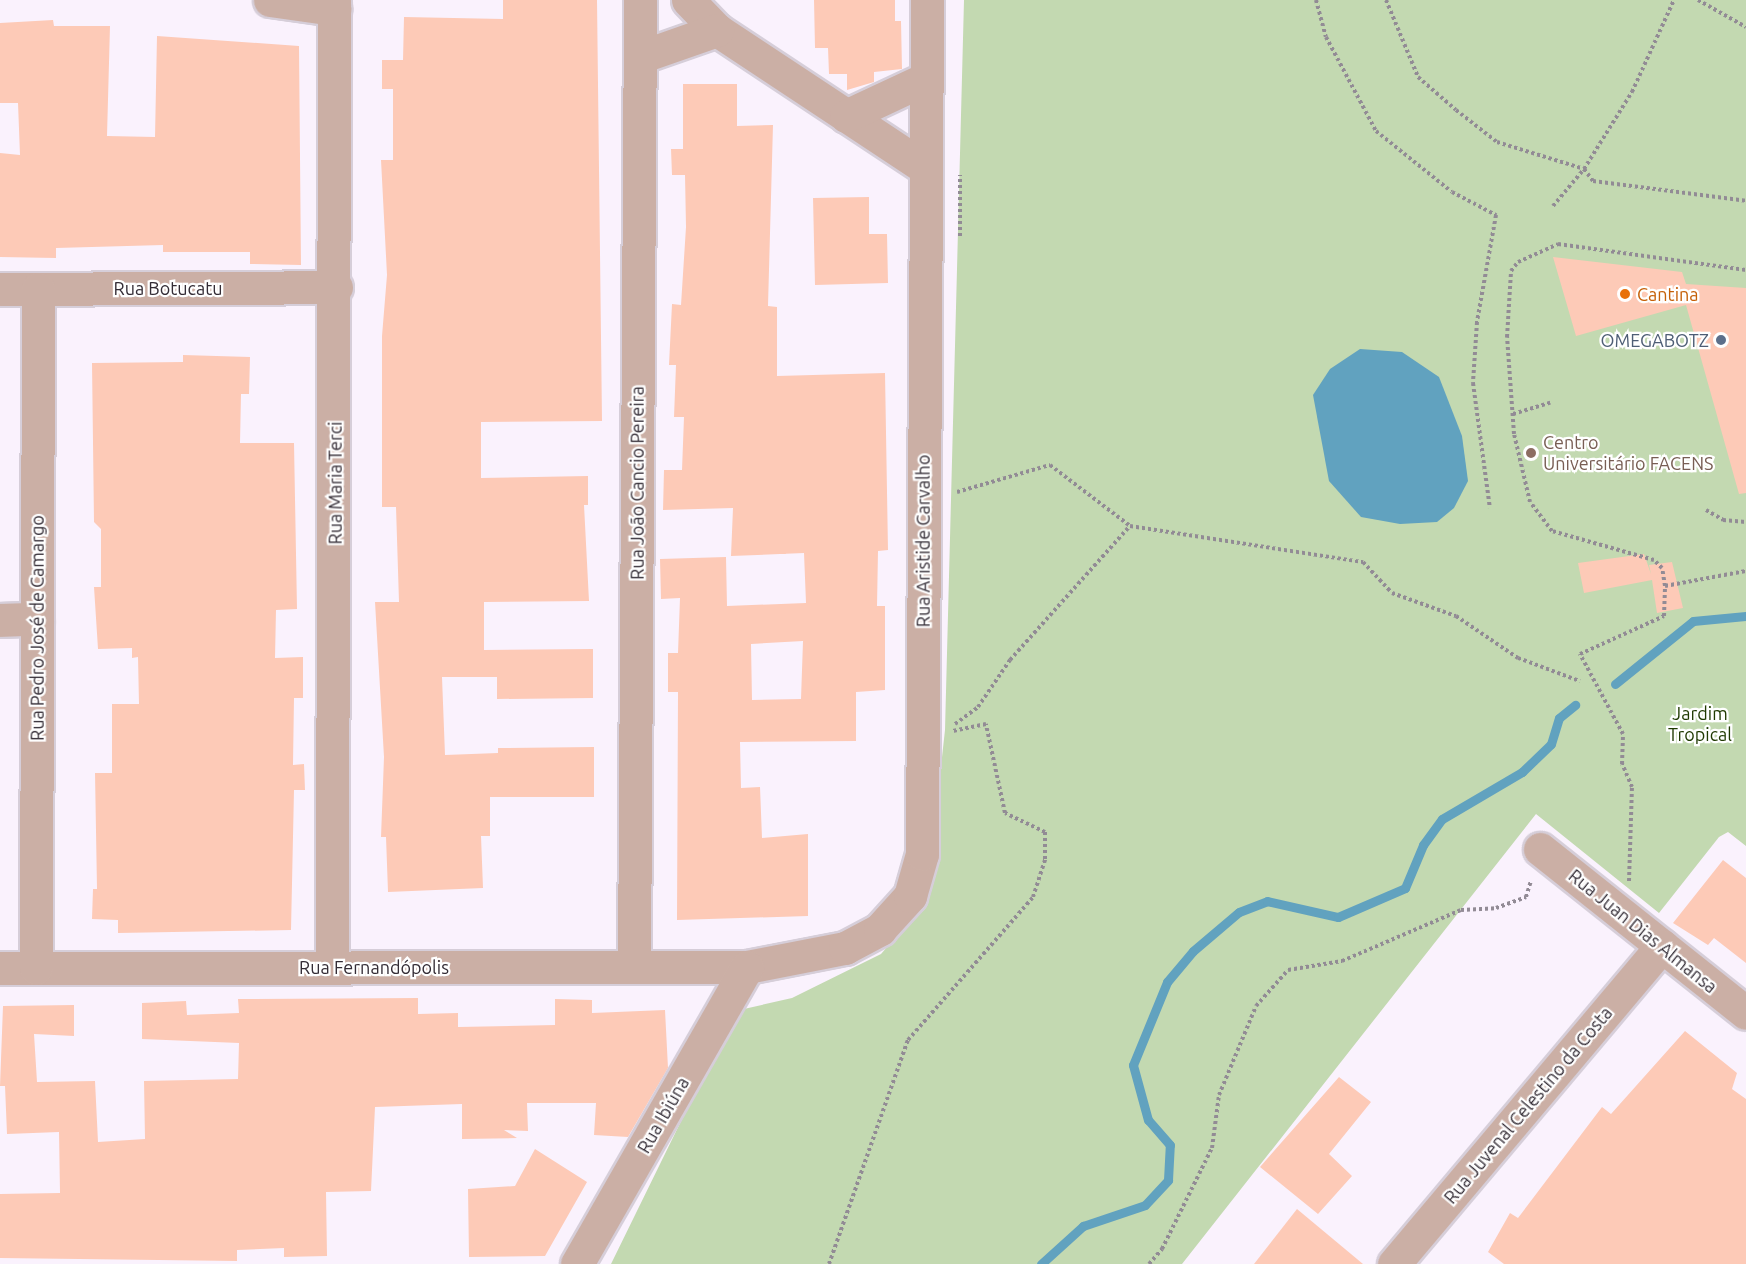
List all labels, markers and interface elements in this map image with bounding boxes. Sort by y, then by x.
street label: Rua Botucatu [113,277,223,299]
place label: Cantina [1637,283,1699,305]
marker: Cantina [1618,287,1632,301]
place label: OMEGABOTZ [1601,329,1709,351]
marker: OMEGABOTZ [1714,333,1728,347]
street label: Rua João Cancio Pereira [626,386,648,580]
street label: Rua Maria Terci [324,422,346,544]
place label: Centro Universitário FACENS [1543,432,1713,474]
marker: Centro Universitário FACENS [1524,446,1538,460]
street label: Rua Aristide Carvalho [912,455,934,627]
street label: Rua Pedro José de Camargo [26,515,48,741]
park label: Jardim Tropical [1668,703,1732,746]
street label: Rua Juan Dias Almansa [1565,865,1721,997]
street label: Rua Fernandópolis [299,956,449,978]
street label: Rua Juvenal Celestino da Costa [1439,1002,1617,1208]
street label: Rua Ibiúna [633,1073,693,1157]

